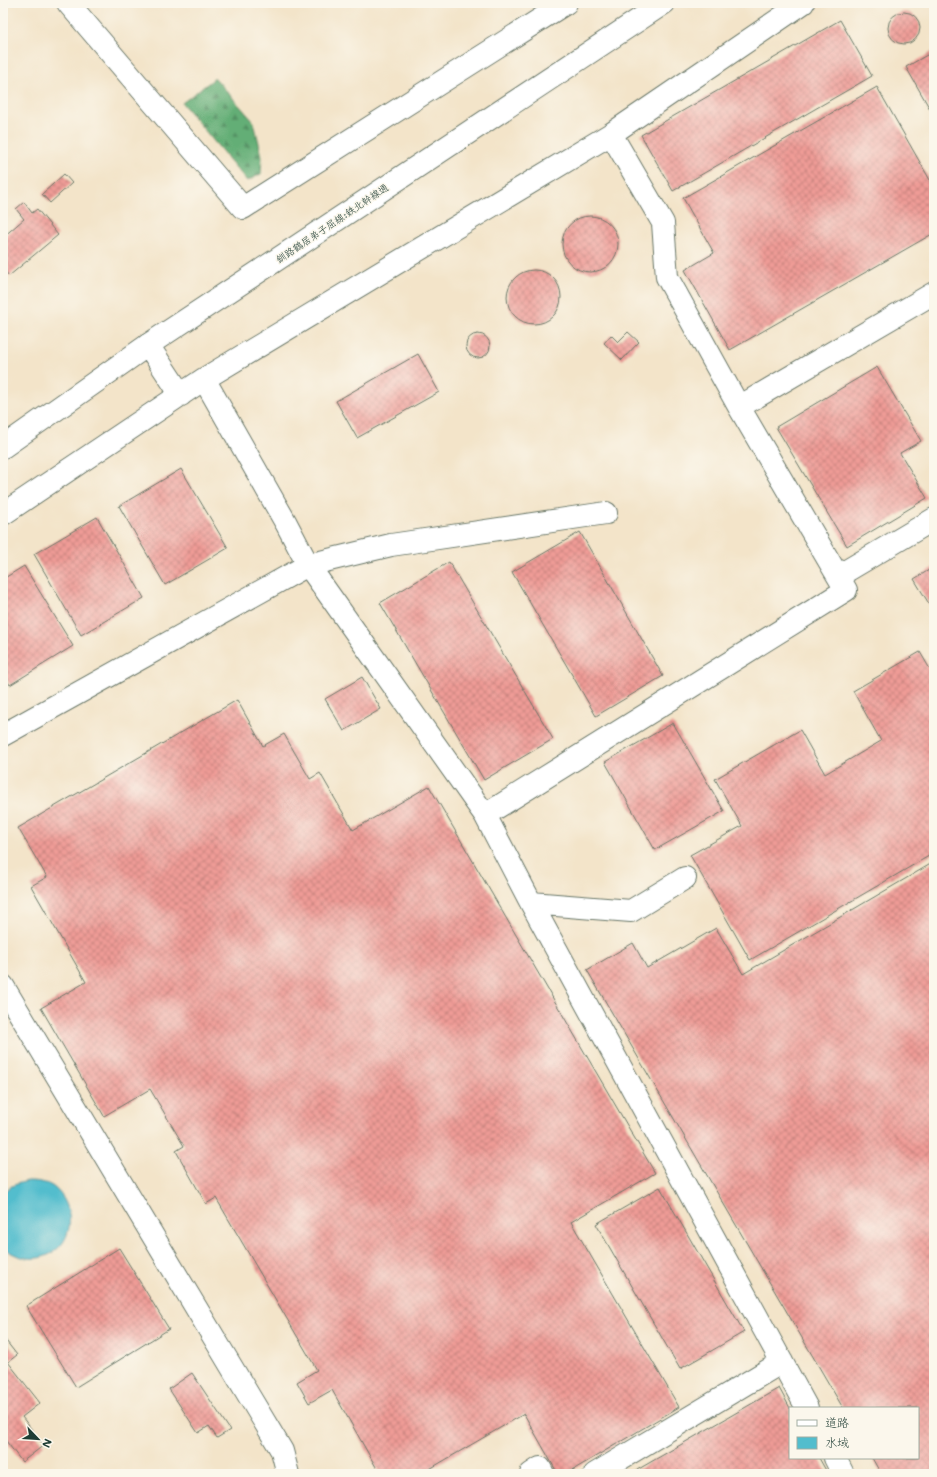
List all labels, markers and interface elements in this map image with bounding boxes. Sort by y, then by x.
street label: 釧路鶴居弟子屈線:鉄北幹線通 [273,180,391,266]
legend [789,1407,919,1459]
text: 道路 [825,1414,849,1430]
north arrow [18,1419,58,1459]
text: 水域 [825,1434,849,1450]
text: N [39,1436,56,1450]

